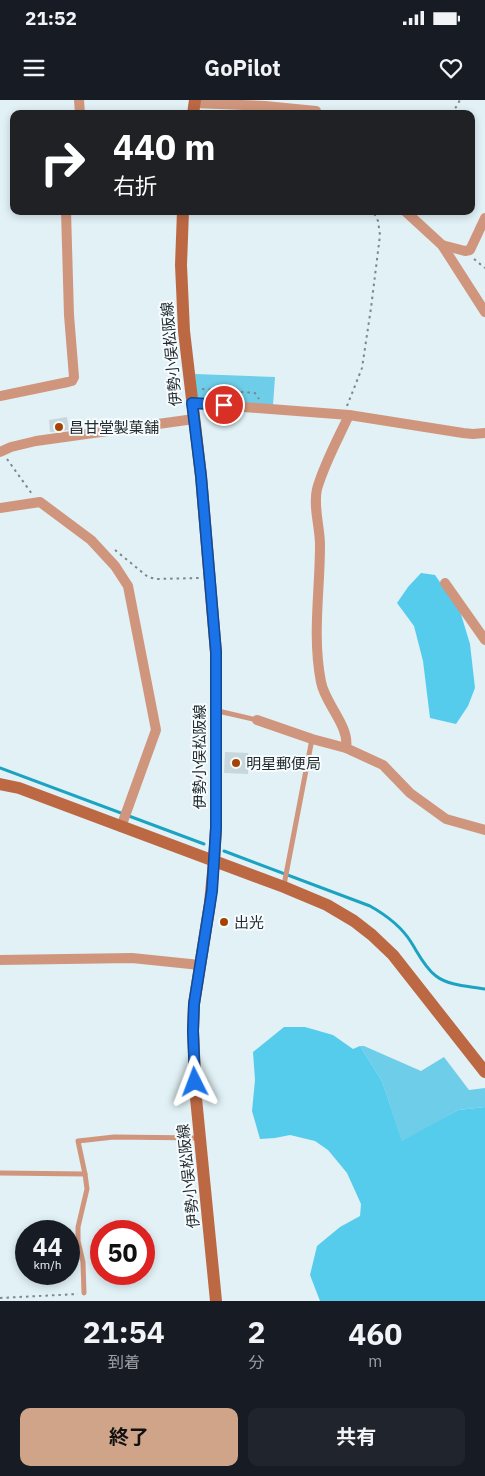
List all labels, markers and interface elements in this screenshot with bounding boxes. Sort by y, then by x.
text: 21:52 [25,6,77,30]
text: GoPilot [204,53,281,82]
icon: menu [20,54,48,82]
icon: heart [437,54,465,82]
text: 440 m [113,124,216,170]
icon: right [30,130,95,195]
text: 右折 [113,171,157,200]
street label: 伊勢小俣松阪線 [157,301,185,407]
pin [203,384,245,426]
icon: arrive [210,391,238,419]
place label: 昌甘堂製菓舗 [69,418,159,437]
marker: 昌甘堂製菓舗 [53,421,65,433]
street label: 伊勢小俣松阪線 [190,704,209,810]
place label: 明星郵便局 [246,754,321,773]
marker: 明星郵便局 [230,757,242,769]
place label: 出光 [234,913,264,932]
marker: 出光 [218,916,230,928]
position arrow [168,1055,220,1107]
street label: 伊勢小俣松阪線 [173,1123,203,1229]
speed limit sign: 50 [90,1220,155,1285]
text: 44 [32,1230,63,1263]
text: km/h [33,1257,62,1272]
text: 21:54 [83,1312,165,1351]
text: 2 [247,1312,265,1351]
text: 460 [348,1314,402,1353]
text: m [368,1351,382,1371]
text: 到着 [108,1352,140,1372]
text: 分 [248,1352,264,1372]
button: 終了 [20,1408,238,1466]
button: 共有 [248,1408,465,1466]

